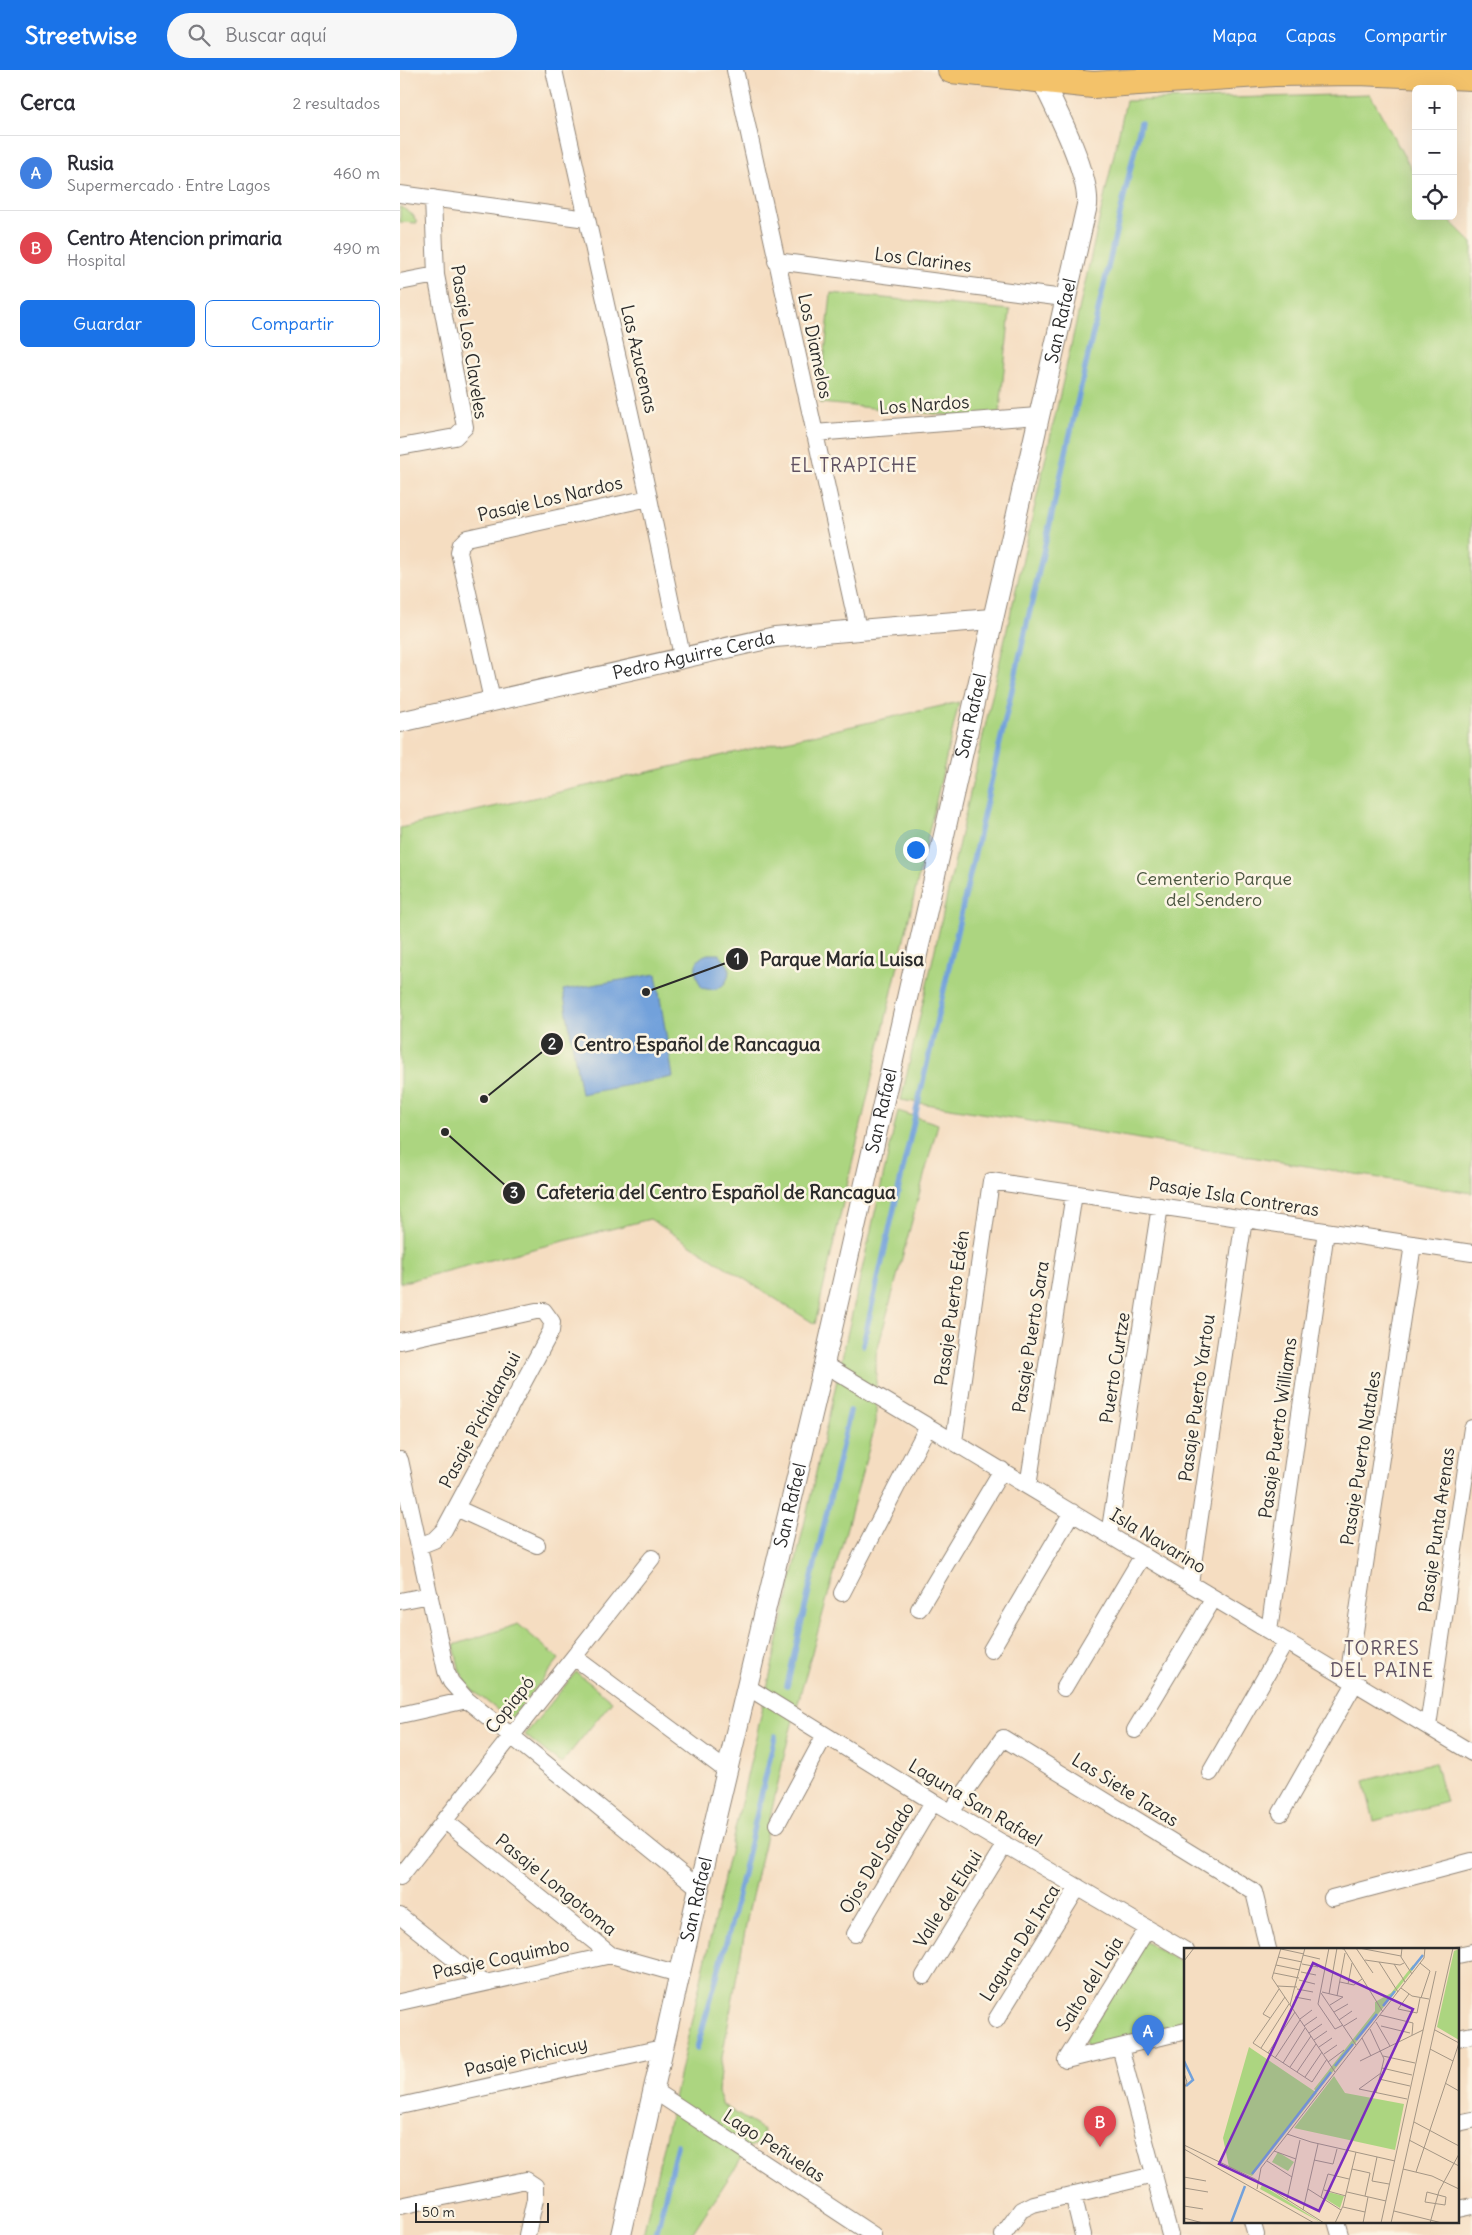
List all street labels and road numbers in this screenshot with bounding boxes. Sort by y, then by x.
street label: Los Clarines [873,242,973,277]
street label: Pasaje Los Claveles [446,263,493,421]
street label: San Rafael [1039,276,1081,365]
street label: Los Diamelos [793,291,838,401]
street label: Las Azucenas [616,302,663,415]
street label: Los Nardos [878,390,970,419]
street label: Pasaje Los Nardos [475,471,625,526]
street label: Pedro Aguirre Cerda [610,625,777,684]
street label: San Rafael [950,671,991,760]
street label: San Rafael [860,1066,902,1155]
street label: Pasaje Isla Contreras [1147,1172,1321,1221]
street label: Pasaje Puerto Edén [929,1229,974,1387]
street label: Pasaje Puerto Sara [1007,1259,1054,1415]
street label: Puerto Curtze [1094,1311,1135,1425]
street label: Pasaje Puerto Yartou [1173,1313,1220,1483]
street label: Pasaje Puerto Williams [1253,1336,1302,1520]
street label: Pasaje Pichidangui [434,1348,525,1492]
street label: Pasaje Puerto Natales [1335,1369,1386,1547]
street label: Pasaje Punta Arenas [1414,1446,1459,1614]
street label: San Rafael [769,1461,811,1550]
street label: Isla Navarino [1106,1503,1210,1578]
street label: Copiapó [480,1671,539,1738]
street label: Las Siete Tazas [1068,1748,1183,1832]
street label: Laguna San Rafael [904,1754,1046,1851]
street label: Ojos Del Salado [834,1798,919,1918]
street label: Pasaje Longotoma [491,1829,622,1941]
street label: Valle del Elqui [909,1846,987,1952]
street label: San Rafael [675,1855,717,1944]
street label: Laguna Del Inca [974,1880,1065,2005]
street label: Salto del Laja [1051,1932,1128,2035]
street label: Pasaje Coquimbo [430,1933,571,1984]
street label: Pasaje Pichicuy [462,2031,590,2082]
street label: Lago Peñuelas [719,2104,830,2187]

